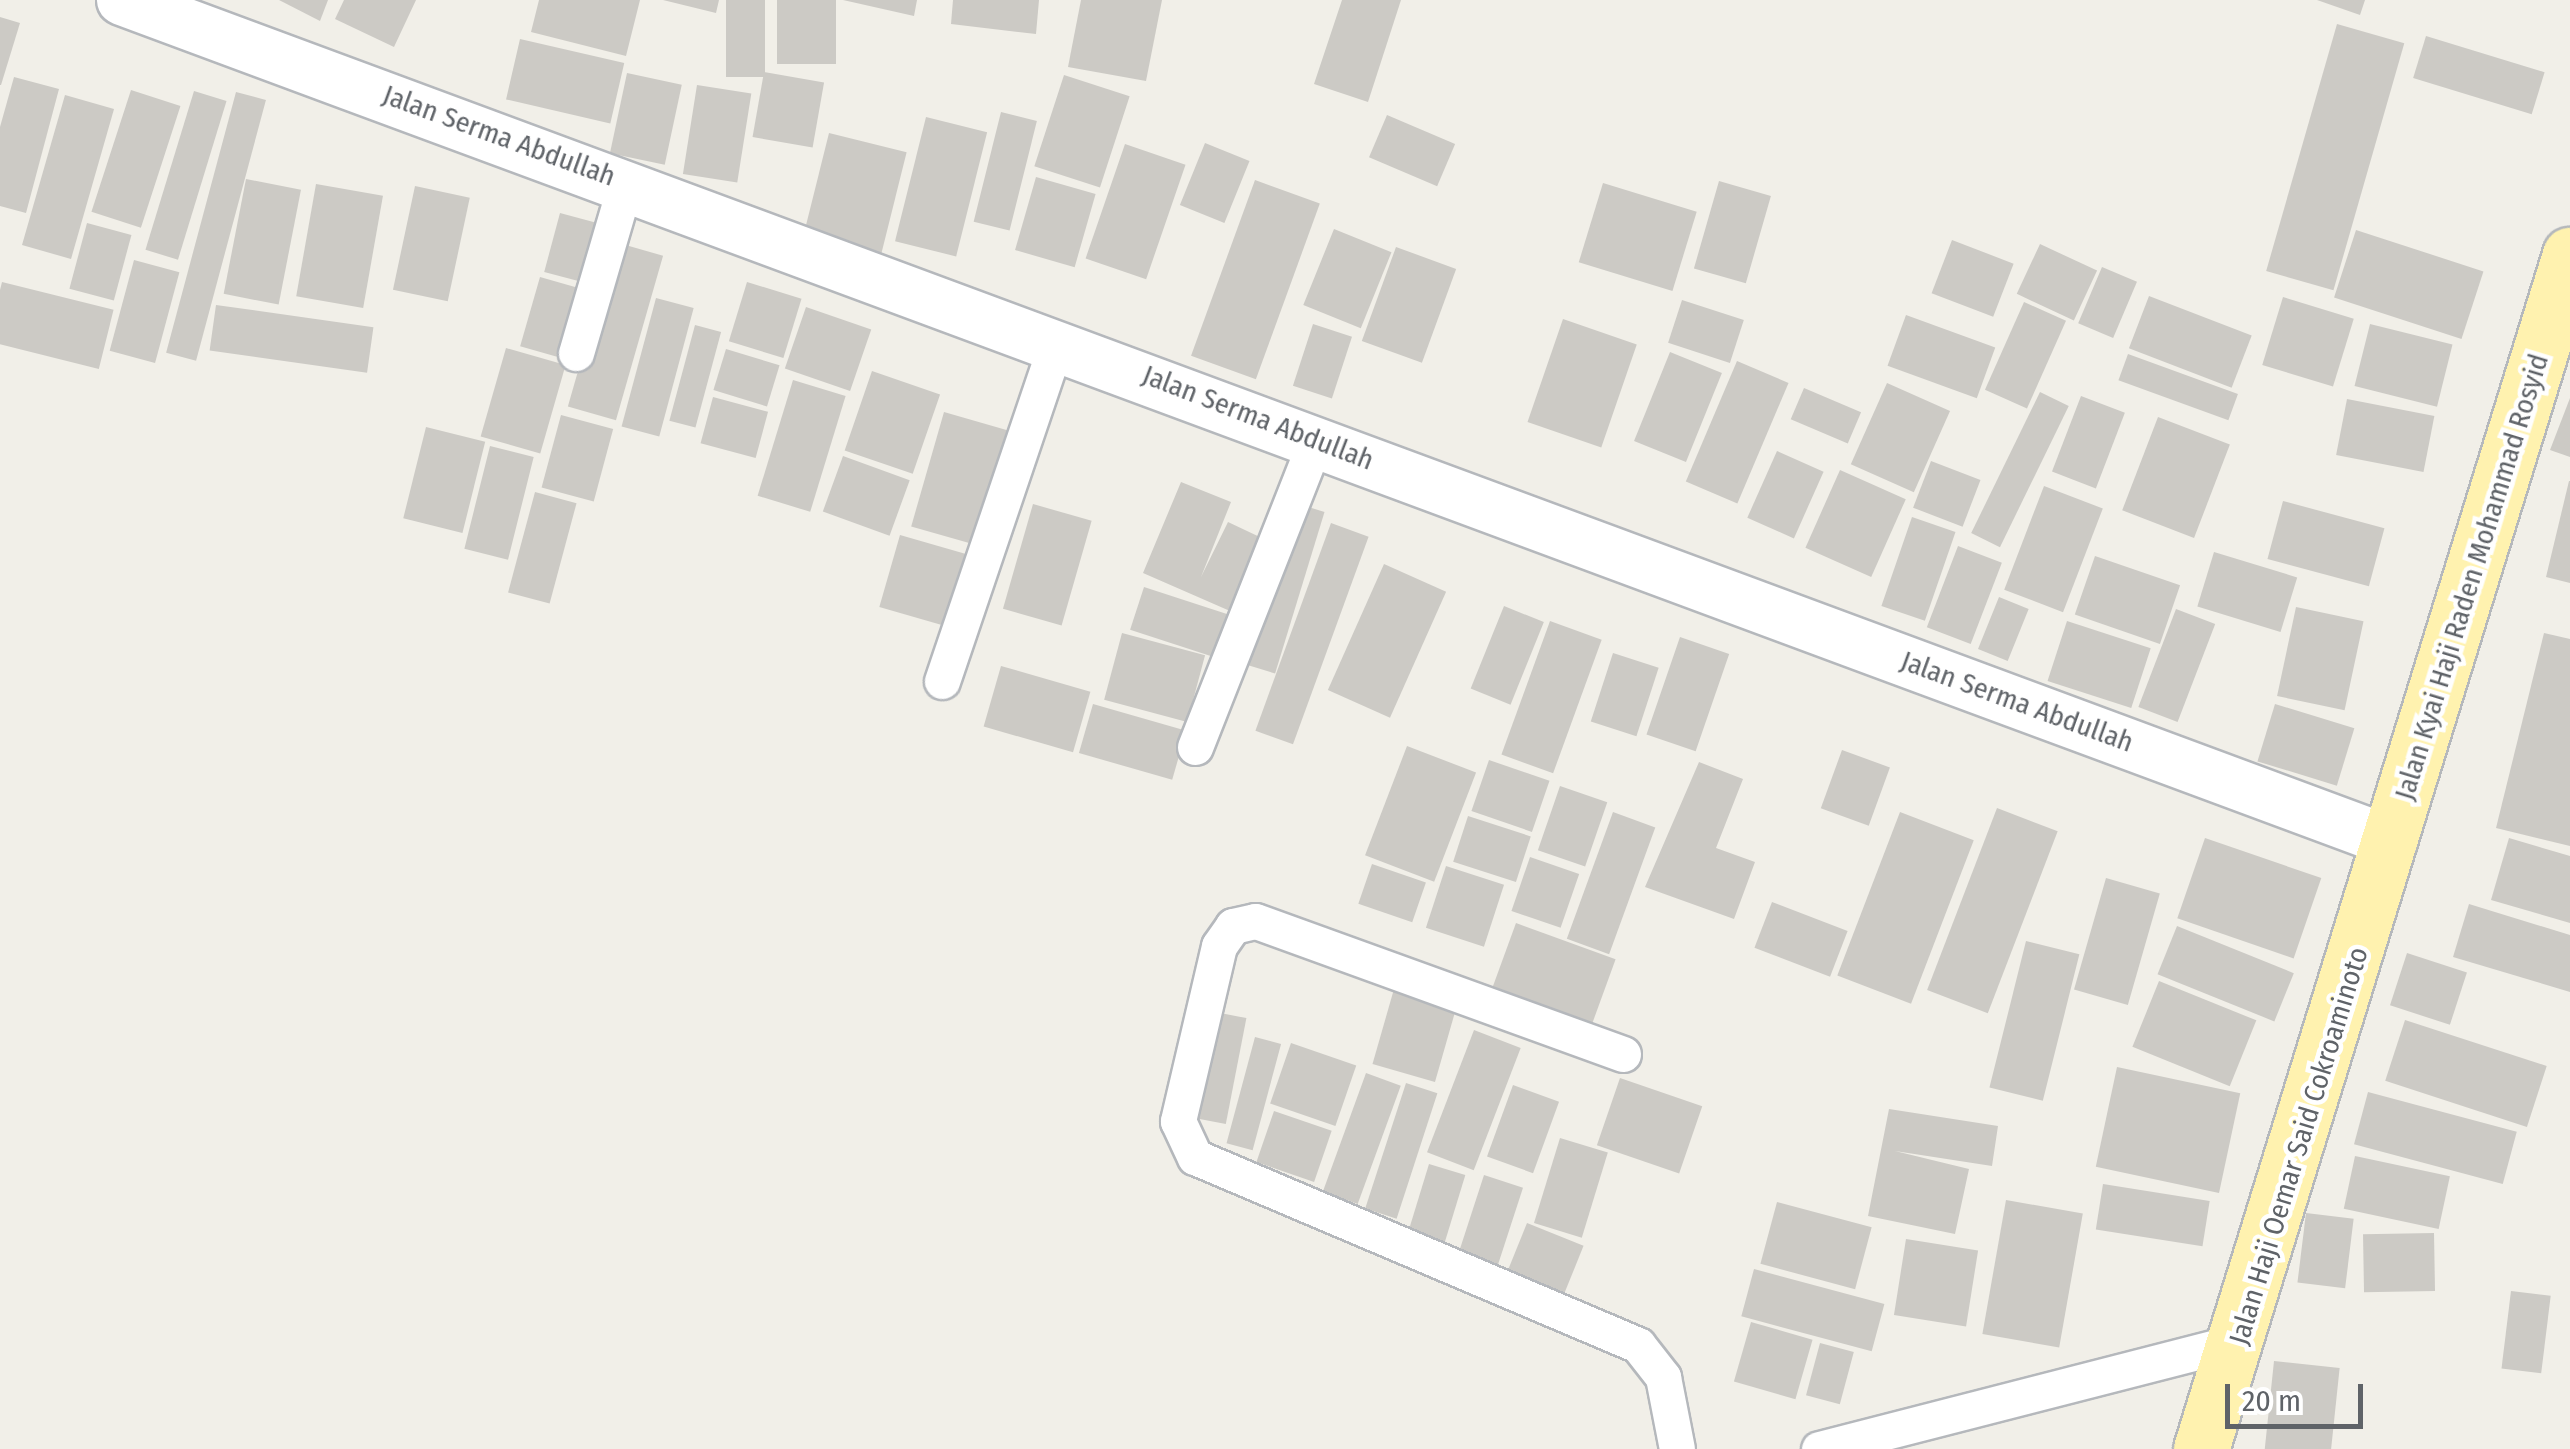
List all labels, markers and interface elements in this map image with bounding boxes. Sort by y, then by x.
street label: Jalan Serma Abdullah [378,78,620,194]
street label: Jalan Kyai Haji Raden Mohammad Rosyid [2388,350,2556,804]
street label: Jalan Serma Abdullah [1138,358,1378,478]
street label: Jalan Serma Abdullah [1896,644,2138,760]
street label: Jalan Haji Oemar Said Cokroaminoto [2222,943,2376,1349]
scale bar [2230,1364,2368,1426]
text: 20 m [2242,1383,2301,1419]

